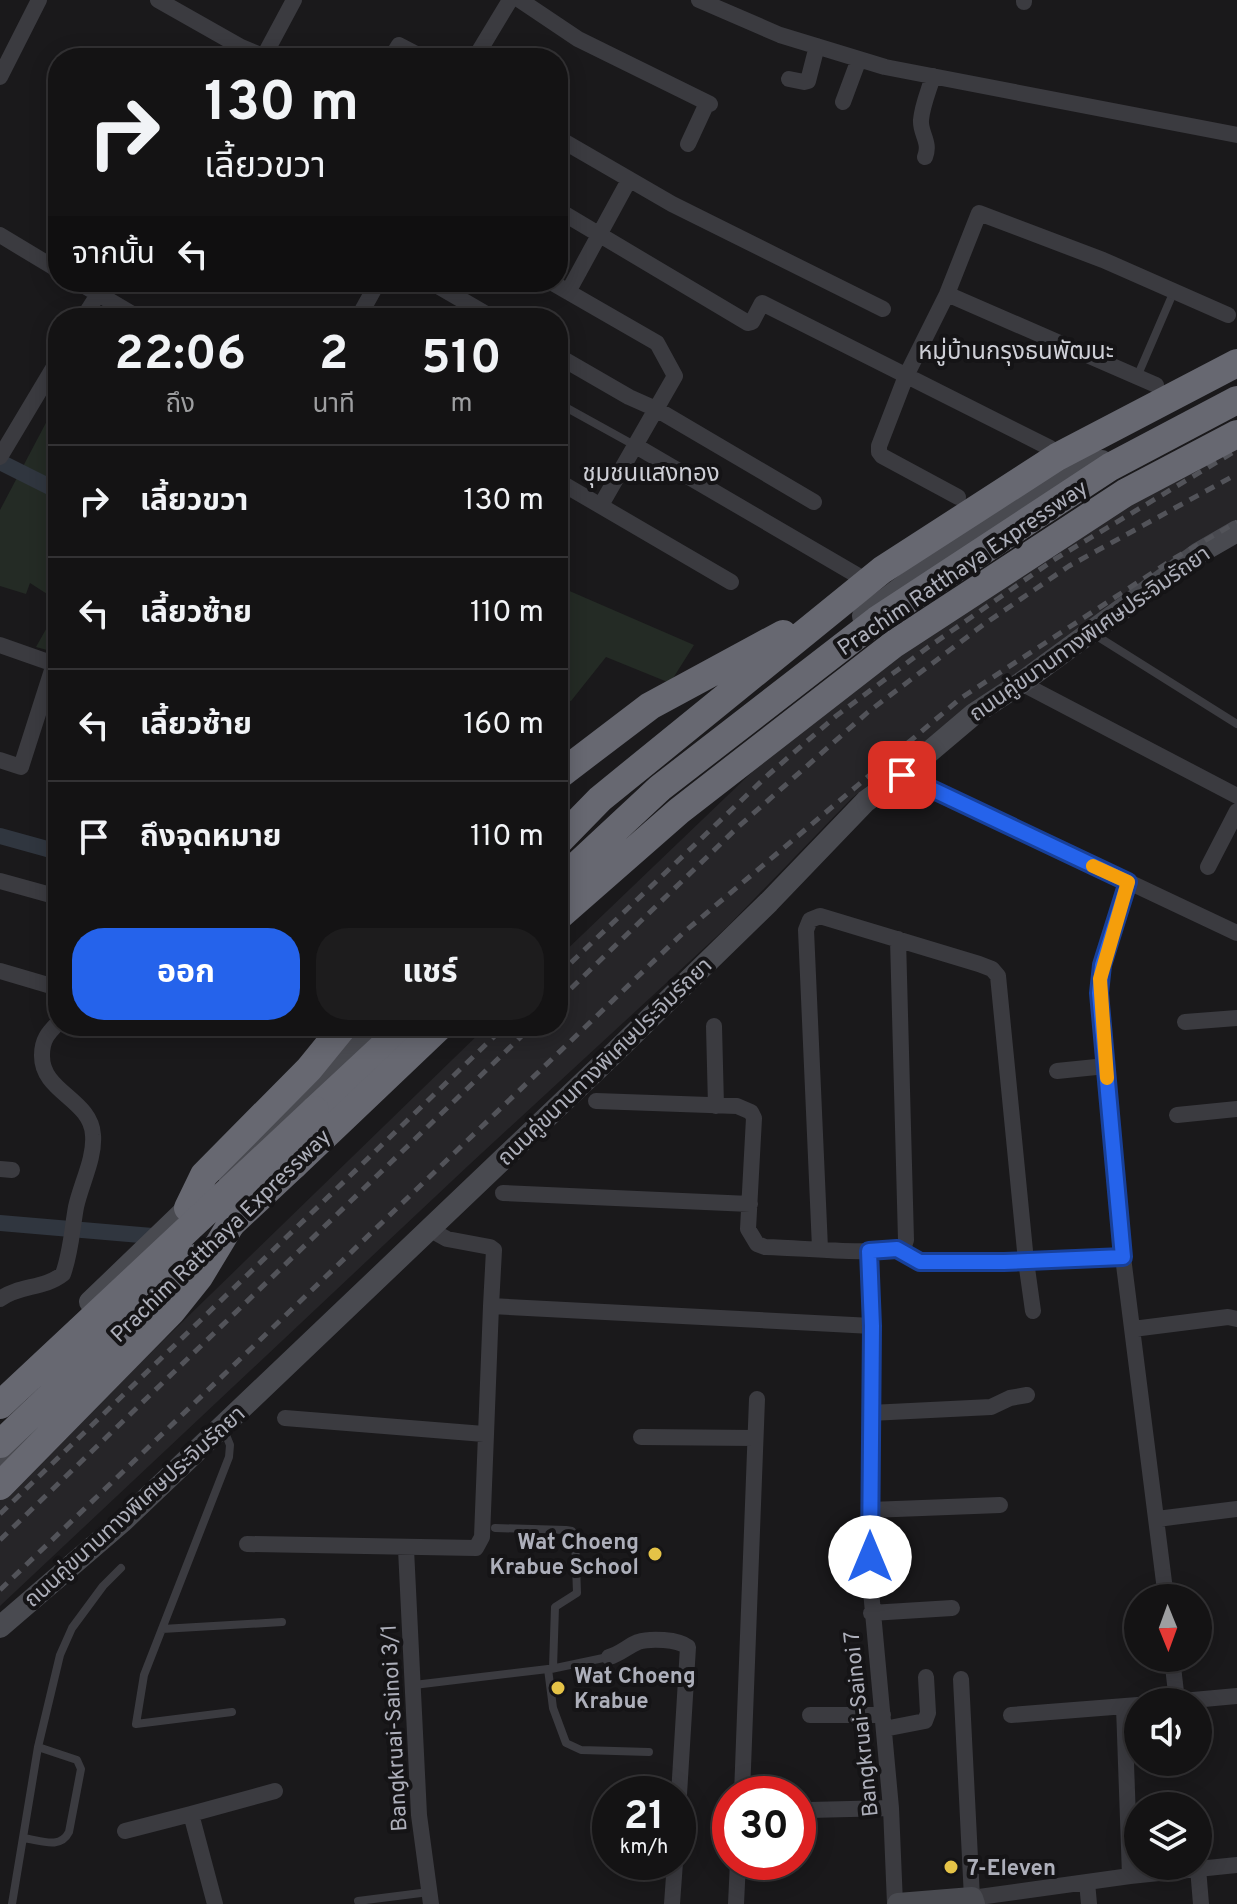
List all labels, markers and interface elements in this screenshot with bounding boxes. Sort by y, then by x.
text: 130 m [204,70,359,140]
icon: right [72,80,176,184]
text: เลี้ยวขวา [204,145,326,191]
icon: left [171,232,215,276]
text: จากนั้น [72,237,155,274]
text: 22:06 [115,326,246,386]
text: 2 [319,326,348,386]
text: 510 [421,330,501,390]
district label: หมู่บ้านกรุงธนพัฒนะ [918,337,1114,368]
text: m [450,388,472,421]
text: ถึง [165,389,195,422]
text: นาที [313,389,355,422]
district label: ชุมชนแสงทอง [582,460,720,490]
street label: Prachim Ratthaya Expressway [833,475,1094,663]
icon: right [72,479,116,523]
text: 130 m [463,483,544,520]
text: เลี้ยวขวา [140,484,248,521]
street label: ถนนคู่ขนานทางพิเศษประจิมรัถยา [965,541,1216,729]
icon: left [72,591,116,635]
text: 110 m [470,595,544,632]
text: เลี้ยวซ้าย [140,596,252,633]
icon: left [72,703,116,747]
text: 160 m [463,707,544,744]
text: เลี้ยวซ้าย [140,708,252,745]
pin [868,741,936,809]
icon: arrive [880,753,924,797]
icon: arrive [72,815,116,859]
text: 110 m [470,819,544,856]
text: ถึงจุดหมาย [140,820,281,857]
button: ออก [72,928,300,1020]
button: แชร์ [316,928,544,1020]
street label: ถนนคู่ขนานทางพิเศษประจิมรัถยา [493,953,719,1173]
street label: Prachim Ratthaya Expressway [106,1124,338,1349]
street label: ถนนคู่ขนานทางพิเศษประจิมรัถยา [20,1401,252,1614]
position arrow [828,1515,912,1599]
place label: Wat Choeng Krabue School [489,1530,639,1582]
marker: Wat Choeng Krabue School [646,1545,664,1563]
north arrow [1124,1584,1212,1672]
map controls [1124,1584,1212,1880]
street label: Bangkruai-Sainoi 3/1 [377,1623,414,1832]
street label: Bangkruai-Sainoi 7 [839,1630,886,1818]
place label: Wat Choeng Krabue [574,1664,696,1716]
marker: Wat Choeng Krabue [549,1679,567,1697]
button: sound [1124,1688,1212,1776]
speed limit sign: 30 [712,1776,816,1880]
button: layers [1124,1792,1212,1880]
text: 21 [624,1793,664,1843]
text: km/h [620,1835,668,1861]
place label: 7-Eleven [967,1856,1056,1883]
marker: 7-Eleven [942,1858,960,1876]

